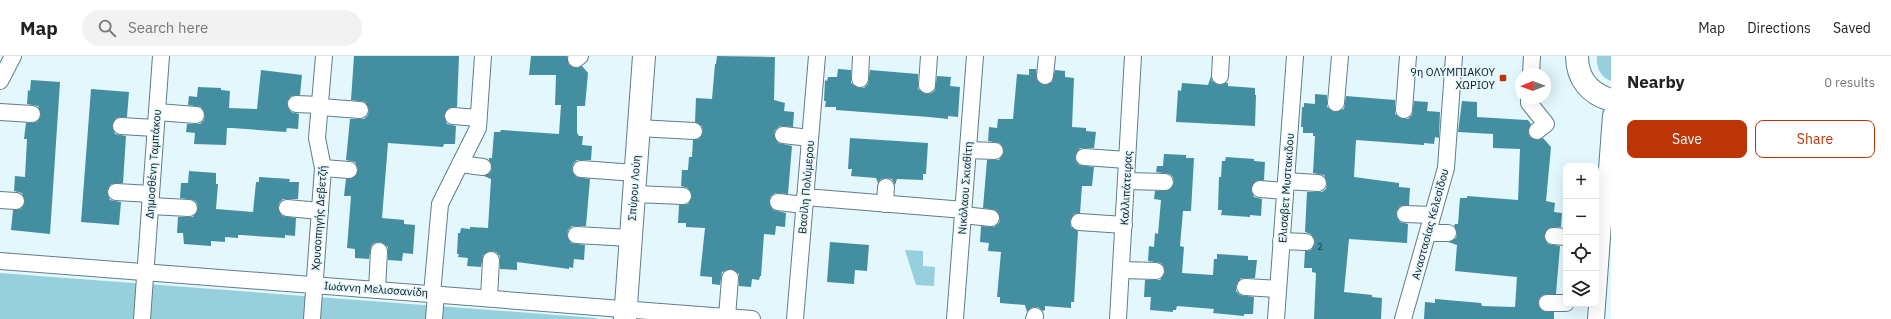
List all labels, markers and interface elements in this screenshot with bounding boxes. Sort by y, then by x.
search box [82,10,362,46]
text: Map [20,16,58,40]
icon: search [96,17,118,39]
text: Search here [128,18,208,37]
text: Map [1698,19,1725,37]
text: Directions [1747,19,1811,37]
text: Saved [1833,19,1871,37]
place label: 9η ΟΛΥΜΠΙΑΚΟΥ ΧΩΡΙΟΥ [1410,65,1495,92]
north arrow [1515,68,1551,104]
text: Nearby [1627,71,1685,93]
marker: 9η ΟΛΥΜΠΙΑΚΟΥ ΧΩΡΙΟΥ [1498,73,1508,83]
text: 0 results [1824,74,1875,91]
street label: Δημοσθένη Ταμπάκου [142,109,164,219]
button: Save [1627,120,1747,158]
button: Share [1755,120,1875,158]
street label: Ελισαβετ Μυστακιδου [1275,133,1297,243]
street label: Βασίλη Πολύμερου [795,139,817,235]
street label: Νικόλαου Σκιαθίτη [955,141,975,235]
street label: Καλλιπάτειρας [1117,150,1135,226]
street label: Σπύρου Λούη [625,155,643,221]
map controls [1563,163,1599,307]
button: + [1563,163,1599,199]
street label: Χρυσοπηγής Δεβετζή [308,165,330,271]
street label: Αναστασίας Κελεσίδου [1408,167,1452,281]
button: − [1563,199,1599,235]
button: locate [1563,235,1599,271]
house number: 2 [1317,241,1323,252]
button: layers [1563,271,1599,307]
street label: Ιωάννη Μελισσανίδη [323,278,429,300]

